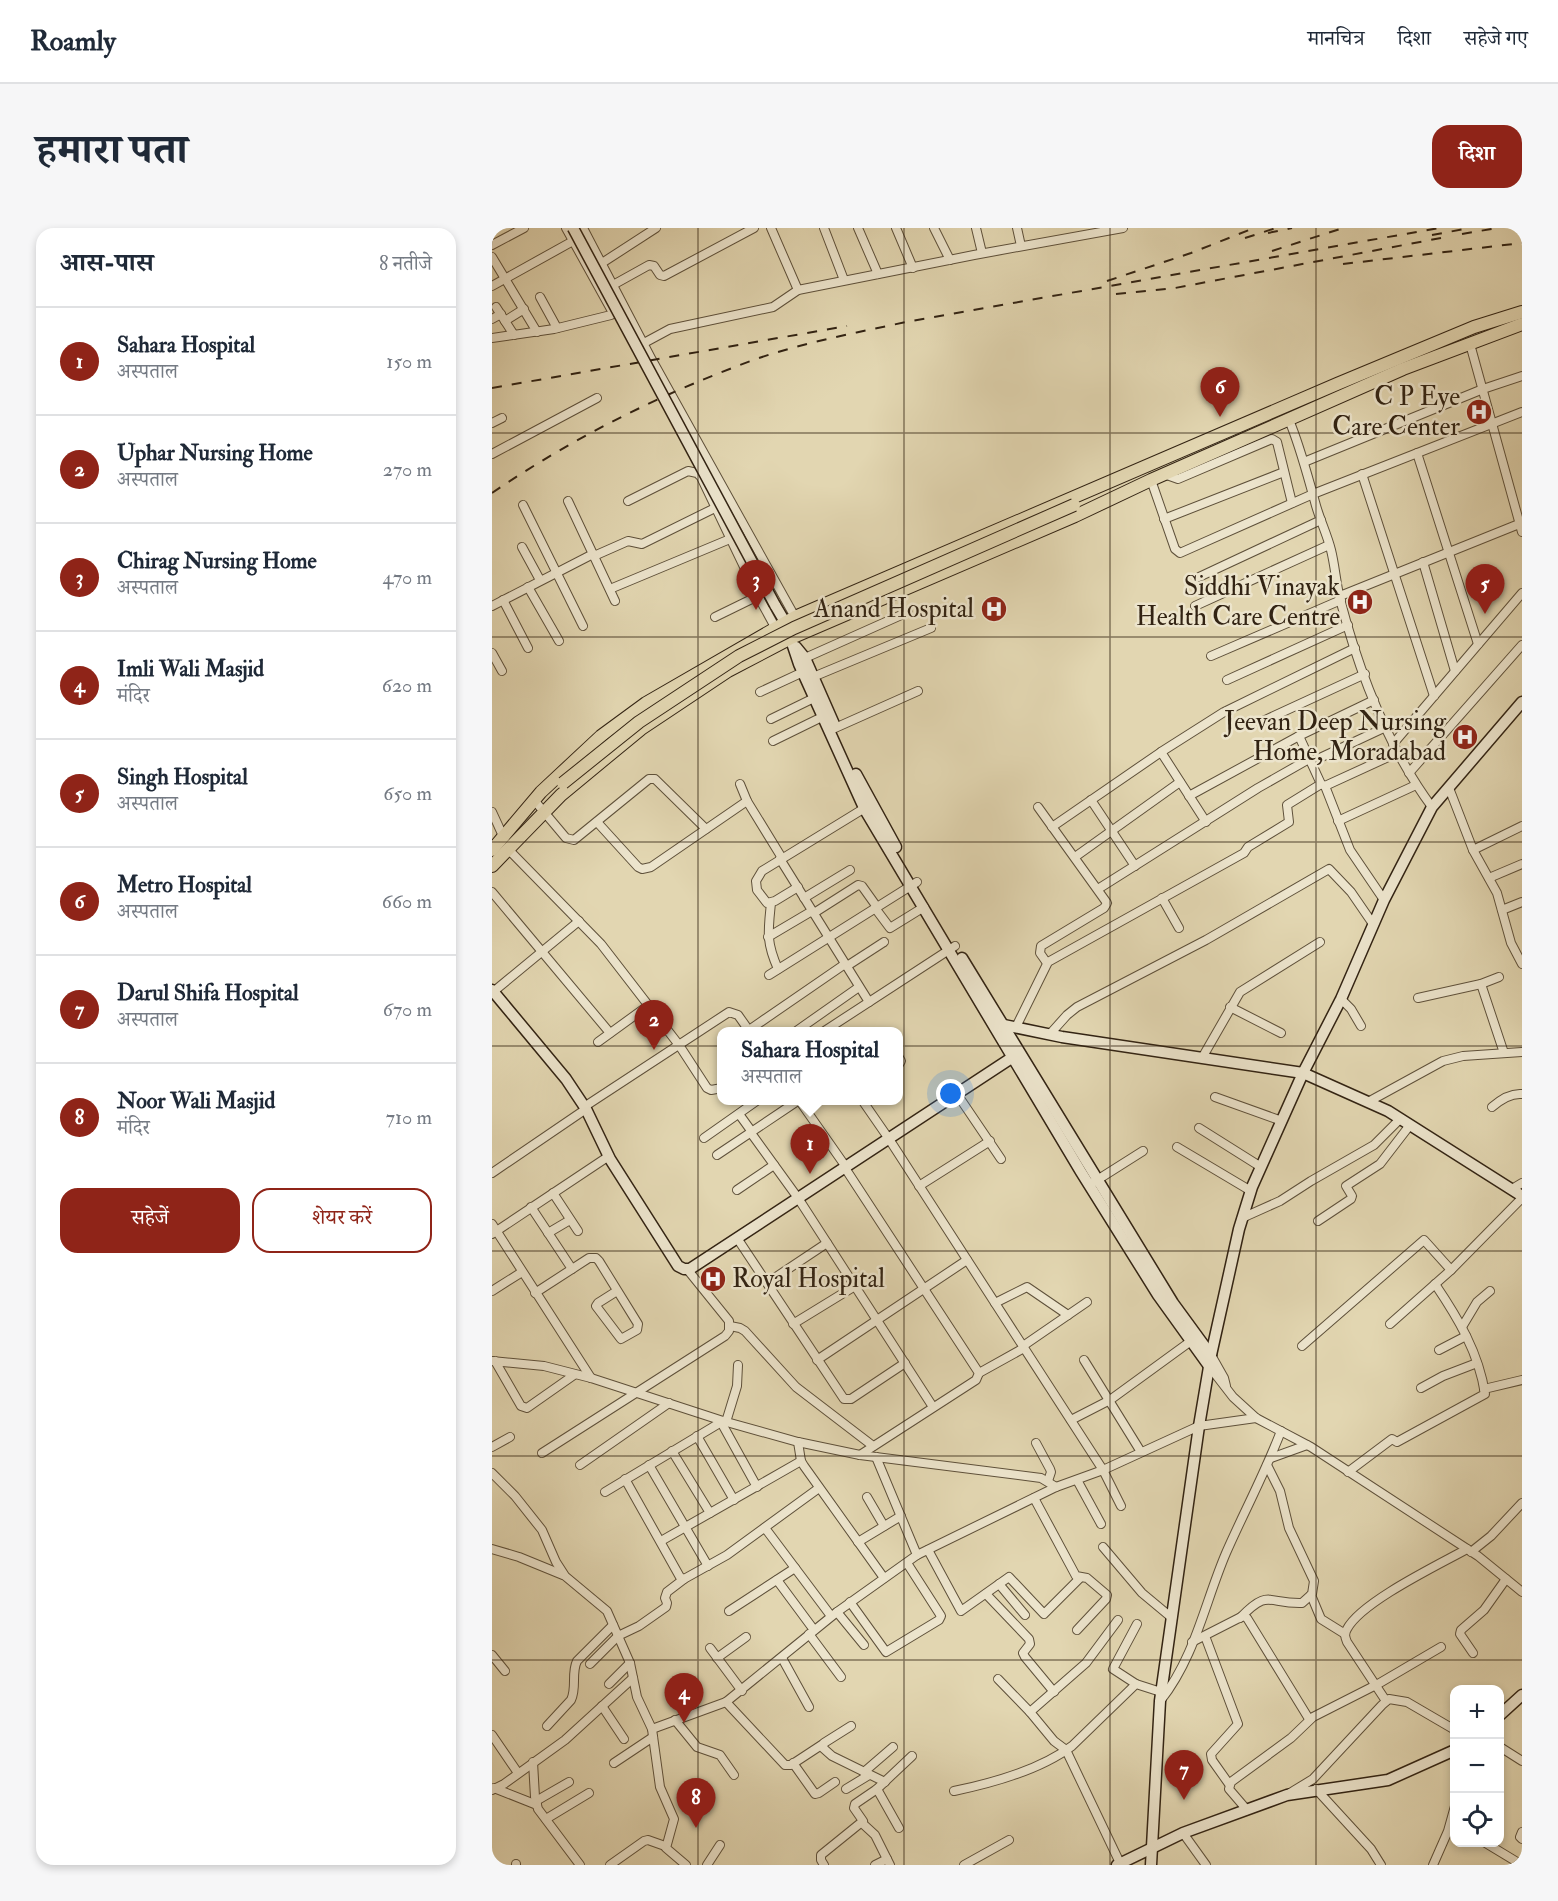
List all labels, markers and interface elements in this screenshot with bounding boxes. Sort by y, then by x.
text: Roamly [30,24,116,59]
text: मानचित्र [1308,25,1364,52]
text: दिशा [1397,25,1431,52]
text: सहेजे गए [1464,25,1528,52]
text: हमारा पता [36,124,188,176]
button: दिशा [1432,125,1522,188]
text: आस-पास [60,247,154,279]
text: 8 नतीजे [379,251,432,276]
text: Sahara Hospital [117,331,255,359]
text: 1 [76,349,83,374]
text: 150 m [386,349,432,374]
text: अस्पताल [117,359,178,384]
pin: 6 [1200,368,1240,417]
place label: C P Eye Care Center [1332,381,1460,443]
hospital icon: C P Eye Care Center [1464,397,1494,427]
text: Uphar Nursing Home [117,439,313,467]
text: 2 [74,457,85,482]
text: 270 m [383,457,432,482]
text: अस्पताल [117,467,178,492]
text: Chirag Nursing Home [117,547,317,575]
pin: 3 [736,560,776,610]
pin: 5 [1466,564,1504,614]
text: 3 [76,565,83,590]
text: 470 m [383,565,432,590]
place label: Siddhi Vinayak Health Care Centre [1136,571,1341,633]
text: अस्पताल [117,575,178,600]
hospital icon: Siddhi Vinayak Health Care Centre [1345,587,1375,617]
place label: Anand Hospital [813,593,974,626]
hospital icon: Anand Hospital [979,594,1009,624]
text: Imli Wali Masjid [117,655,264,683]
text: 4 [74,673,85,698]
text: 620 m [382,673,432,698]
text: मंदिर [117,683,150,708]
place label: Jeevan Deep Nursing Home, Moradabad [1223,706,1447,768]
hospital icon: Jeevan Deep Nursing Home, Moradabad [1450,722,1480,752]
text: Singh Hospital [117,763,248,791]
text: 5 [75,781,84,806]
text: 650 m [383,781,432,806]
text: अस्पताल [117,791,178,816]
text: Metro Hospital [117,871,252,899]
text: 6 [74,889,85,914]
text: 660 m [382,889,432,914]
text: अस्पताल [117,899,178,924]
text: Darul Shifa Hospital [117,979,299,1007]
text: 7 [75,997,84,1022]
text: 670 m [383,997,432,1022]
pin: 2 [634,1000,674,1050]
text: अस्पताल [117,1007,178,1032]
popup [717,1027,903,1105]
text: Sahara Hospital [741,1036,879,1064]
text: अस्पताल [741,1064,802,1089]
your location [936,1079,965,1108]
text: Noor Wali Masjid [117,1087,275,1115]
text: 8 [75,1105,84,1130]
text: 710 m [386,1105,432,1130]
text: मंदिर [117,1115,150,1140]
pin: 1 [790,1124,830,1174]
button: सहेजें [60,1188,240,1253]
button: शेयर करें [252,1188,432,1253]
place label: Royal Hospital [732,1263,885,1296]
hospital icon: Royal Hospital [698,1264,728,1294]
pin: 4 [664,1674,704,1723]
map controls [1450,1685,1504,1847]
button: + [1450,1685,1504,1739]
button: − [1450,1739,1504,1793]
pin: 7 [1164,1750,1204,1800]
pin: 8 [676,1778,716,1828]
button: locate [1450,1793,1504,1847]

